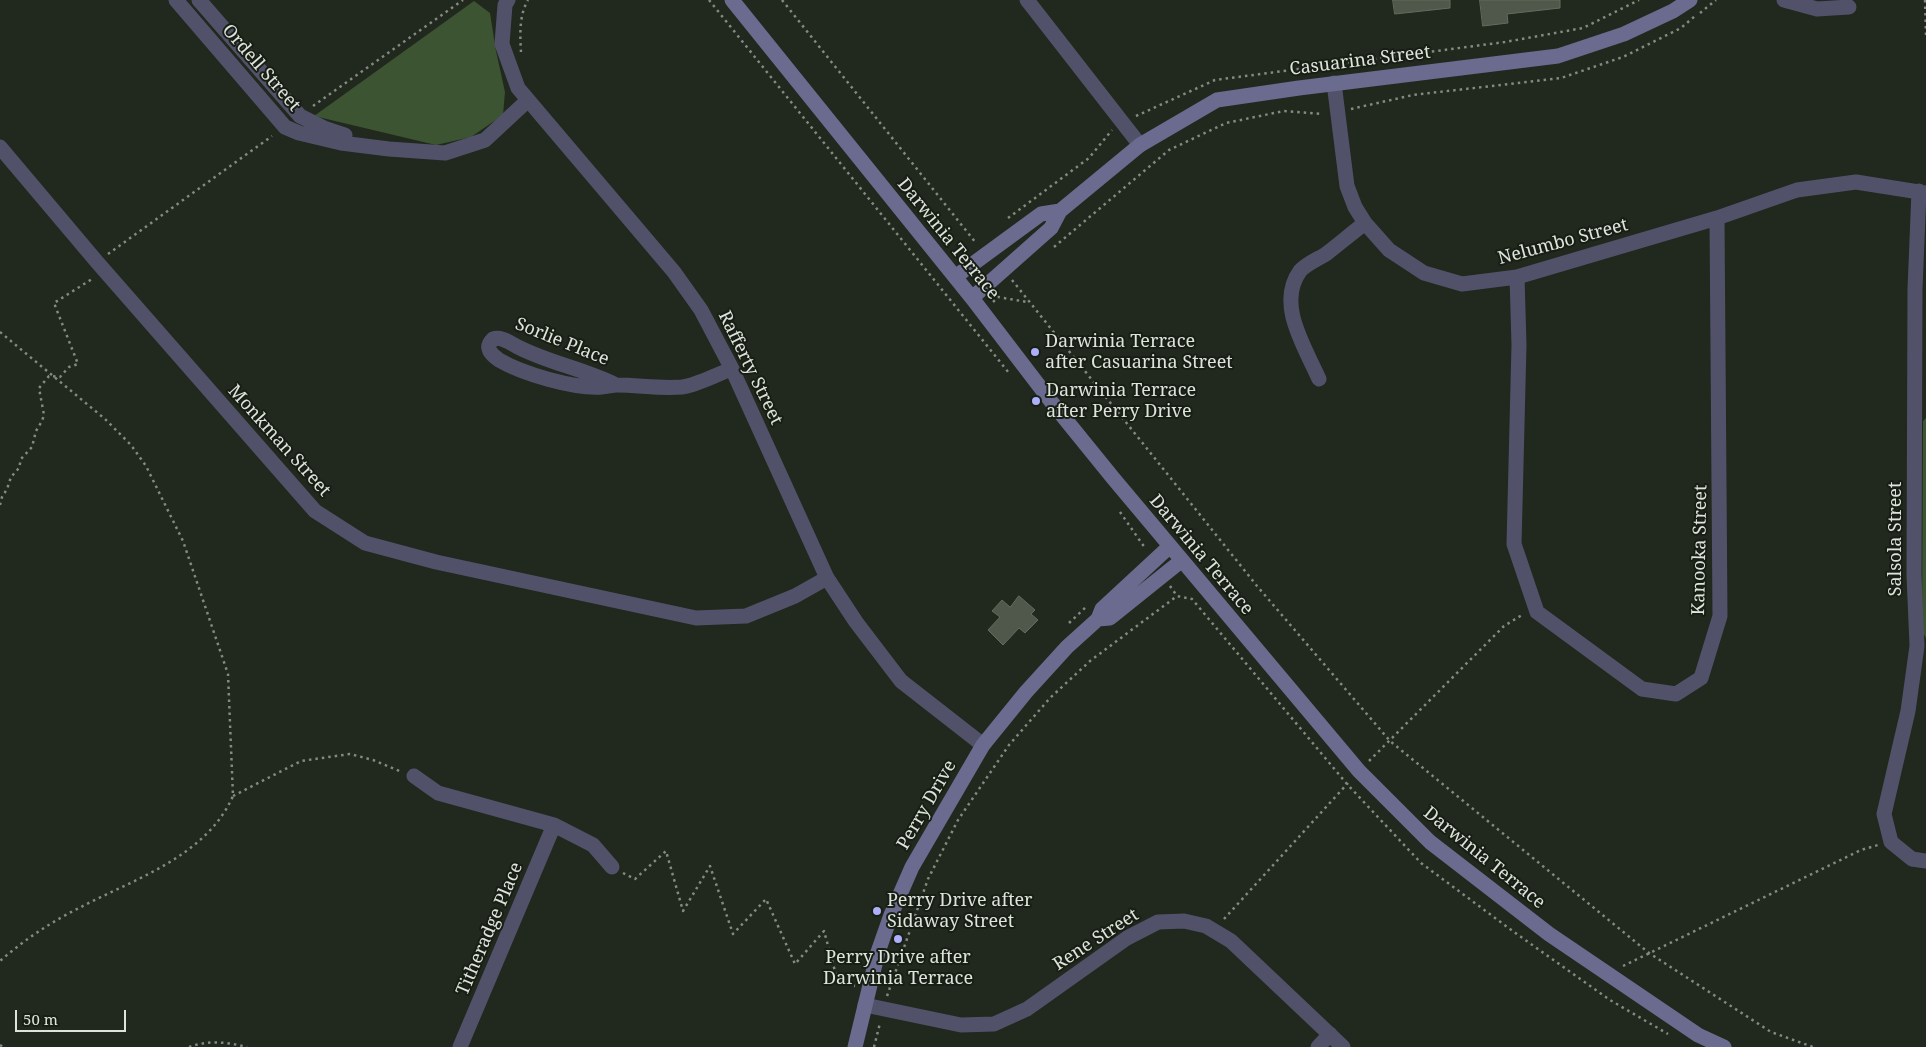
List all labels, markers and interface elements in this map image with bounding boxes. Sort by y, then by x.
street label: Ordell Street [217,20,305,116]
street label: Casuarina Street [1288,42,1432,80]
street label: Darwinia Terrace [892,174,1004,304]
street label: Nelumbo Street [1496,214,1630,270]
street label: Rafferty Street [713,307,787,429]
street label: Sorlie Place [512,313,612,371]
place label: Darwinia Terrace after Casuarina Street [1045,331,1233,374]
marker: Darwinia Terrace after Casuarina Street [1029,346,1041,358]
place label: Darwinia Terrace after Perry Drive [1046,380,1196,422]
street label: Monkman Street [223,381,335,501]
marker: Darwinia Terrace after Perry Drive [1030,395,1042,407]
street label: Salsola Street [1885,482,1907,596]
street label: Kanooka Street [1688,484,1712,616]
street label: Darwinia Terrace [1144,491,1258,619]
street label: Perry Drive [893,756,961,854]
street label: Darwinia Terrace [1419,802,1549,914]
street label: Titheradge Place [452,859,528,999]
place label: Perry Drive after Sidaway Street [887,890,1033,932]
street label: Rene Street [1049,904,1143,976]
marker: Perry Drive after Sidaway Street [871,905,883,917]
marker: Perry Drive after Darwinia Terrace [892,933,904,945]
place label: Perry Drive after Darwinia Terrace [823,947,973,990]
scale bar [18,1000,129,1032]
text: 50 m [23,1009,58,1029]

